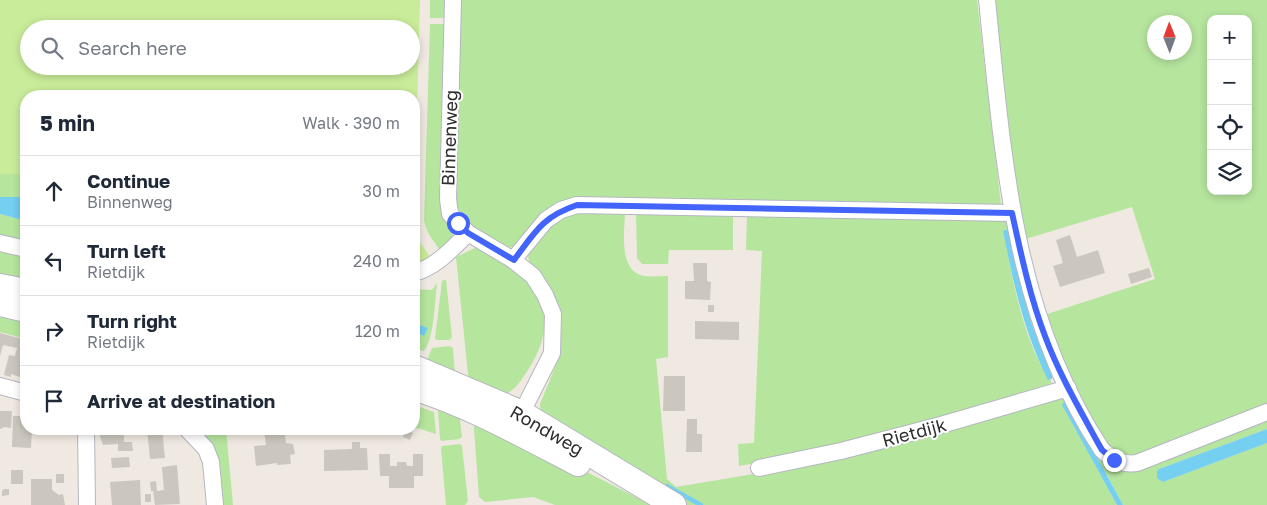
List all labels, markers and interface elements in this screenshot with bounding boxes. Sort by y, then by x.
north arrow [1147,15,1192,60]
map controls [1207,15,1252,195]
button: + [1207,15,1252,60]
search box [20,20,420,75]
icon: search [38,34,66,62]
text: Search here [78,36,187,59]
button: − [1207,60,1252,105]
street label: Binnenweg [436,90,462,186]
button: locate [1207,105,1252,150]
text: 5 min [40,110,95,136]
text: Walk · 390 m [302,113,400,133]
button: layers [1207,150,1252,195]
text: Continue [87,169,170,192]
icon: ahead [40,177,68,205]
text: 30 m [363,181,400,201]
text: Binnenweg [87,192,173,212]
route start [447,212,470,235]
text: Turn left [87,239,166,262]
icon: left [40,247,68,275]
text: 240 m [353,251,400,271]
text: Rietdijk [87,262,145,282]
text: Turn right [87,309,177,332]
icon: right [40,317,68,345]
text: 120 m [355,321,400,341]
text: Rietdijk [87,332,145,352]
icon: arrive [40,387,68,415]
text: Arrive at destination [87,389,275,412]
street label: Rondweg [506,400,588,460]
street label: Rietdijk [879,413,949,451]
route end [1103,449,1126,472]

